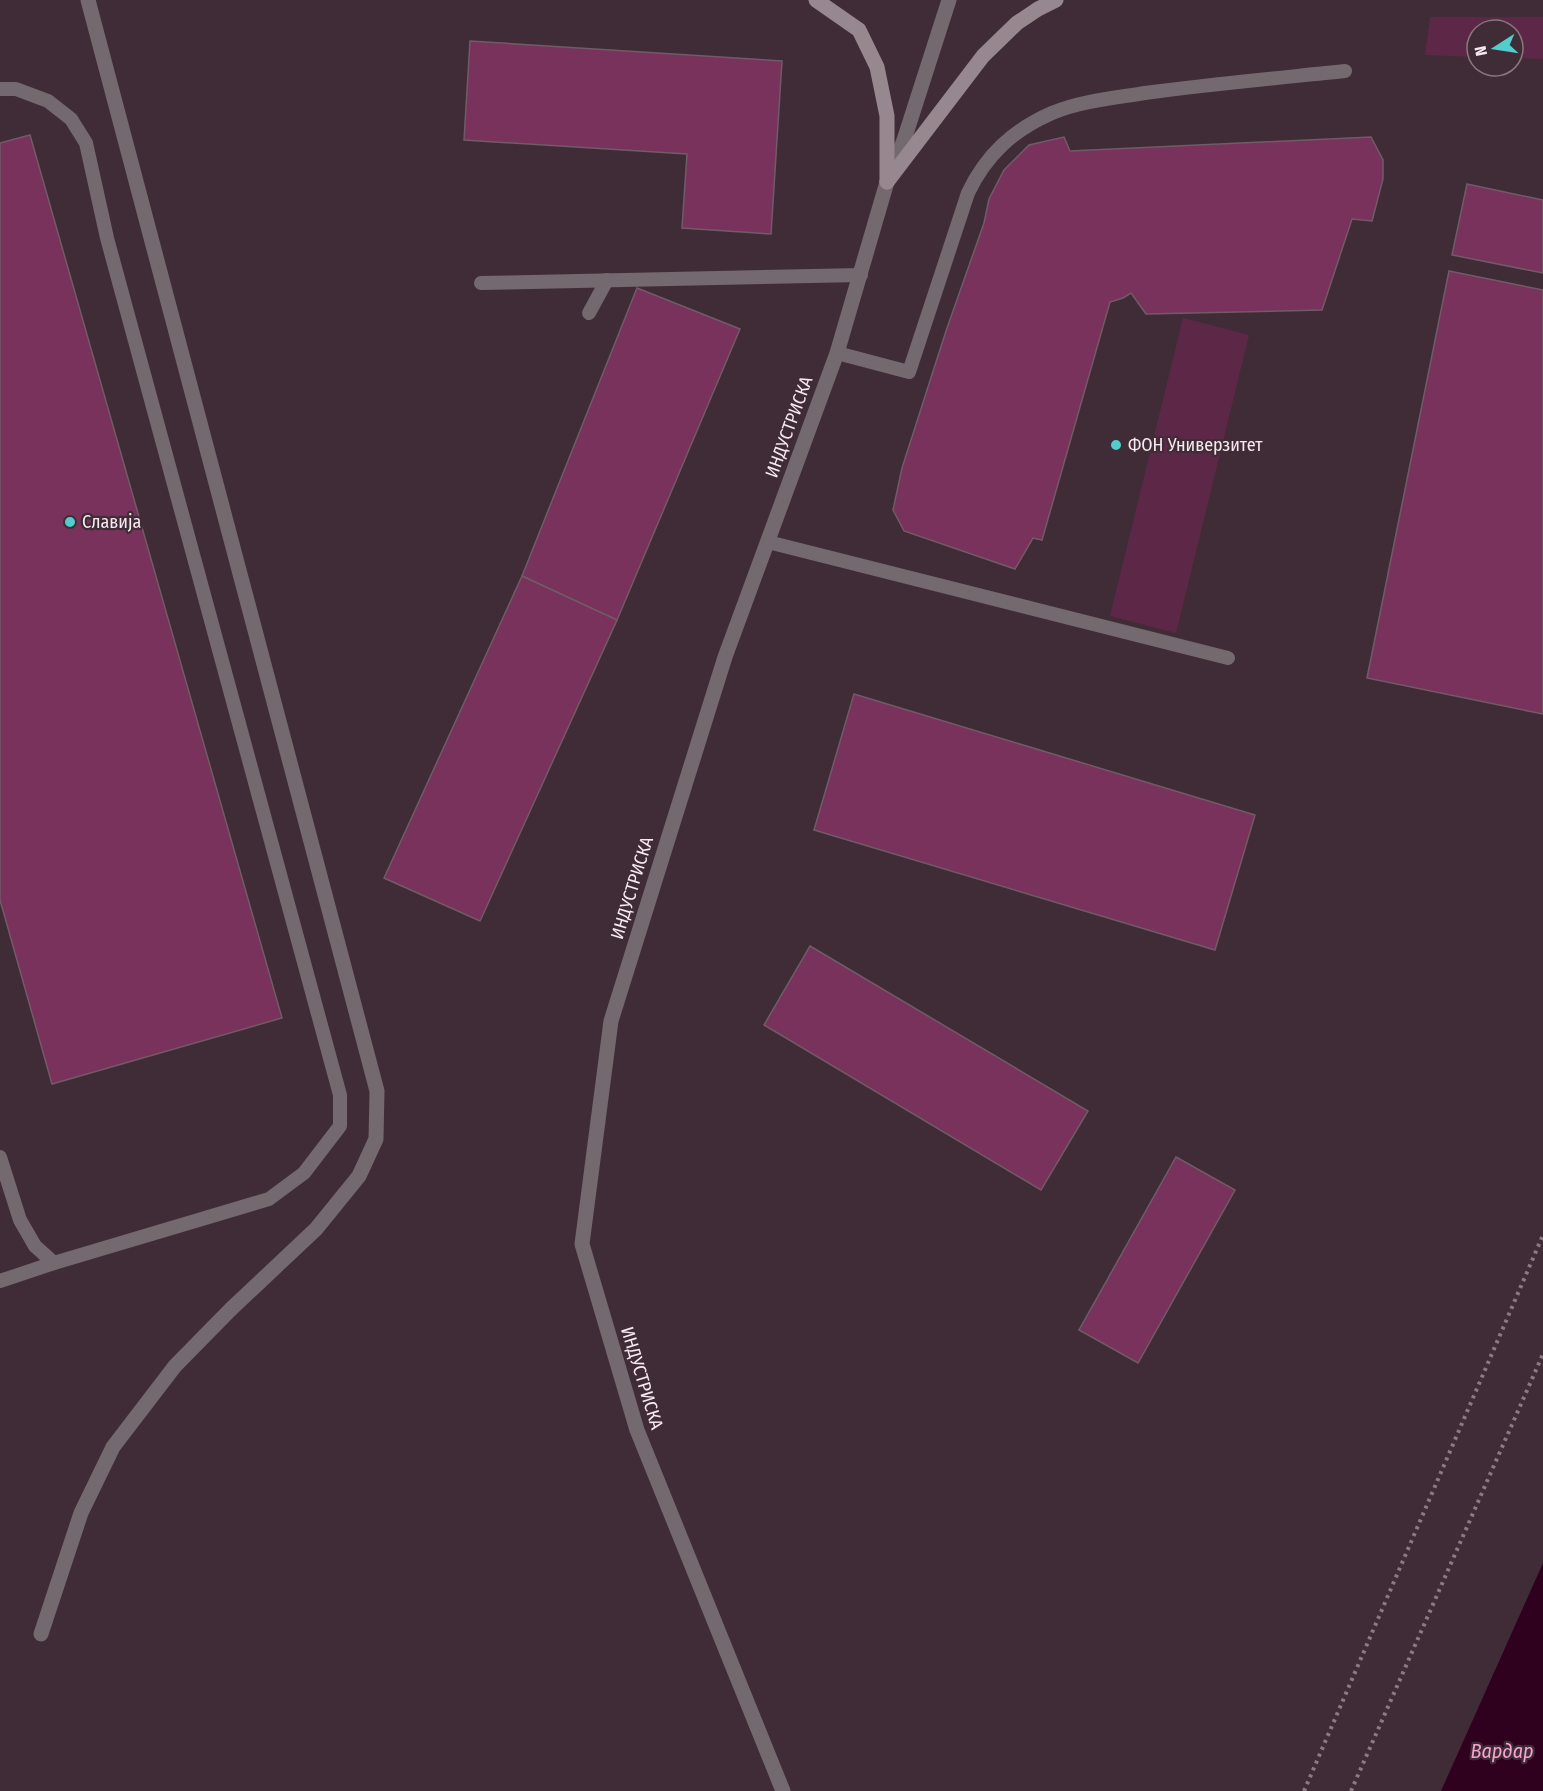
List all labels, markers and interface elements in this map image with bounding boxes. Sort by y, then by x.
north arrow [1465,18,1525,78]
text: N [1471,44,1491,58]
street label: ИНДУСТРИСКА [760,373,818,481]
place label: ФОН Универзитет [1128,434,1263,456]
marker: ФОН Универзитет [1109,438,1123,452]
place label: Славија [82,511,141,533]
marker: Славија [63,515,77,529]
street label: ИНДУСТРИСКА [606,833,658,942]
street label: ИНДУСТРИСКА [616,1324,668,1433]
water label: Вардар [1470,1739,1534,1763]

